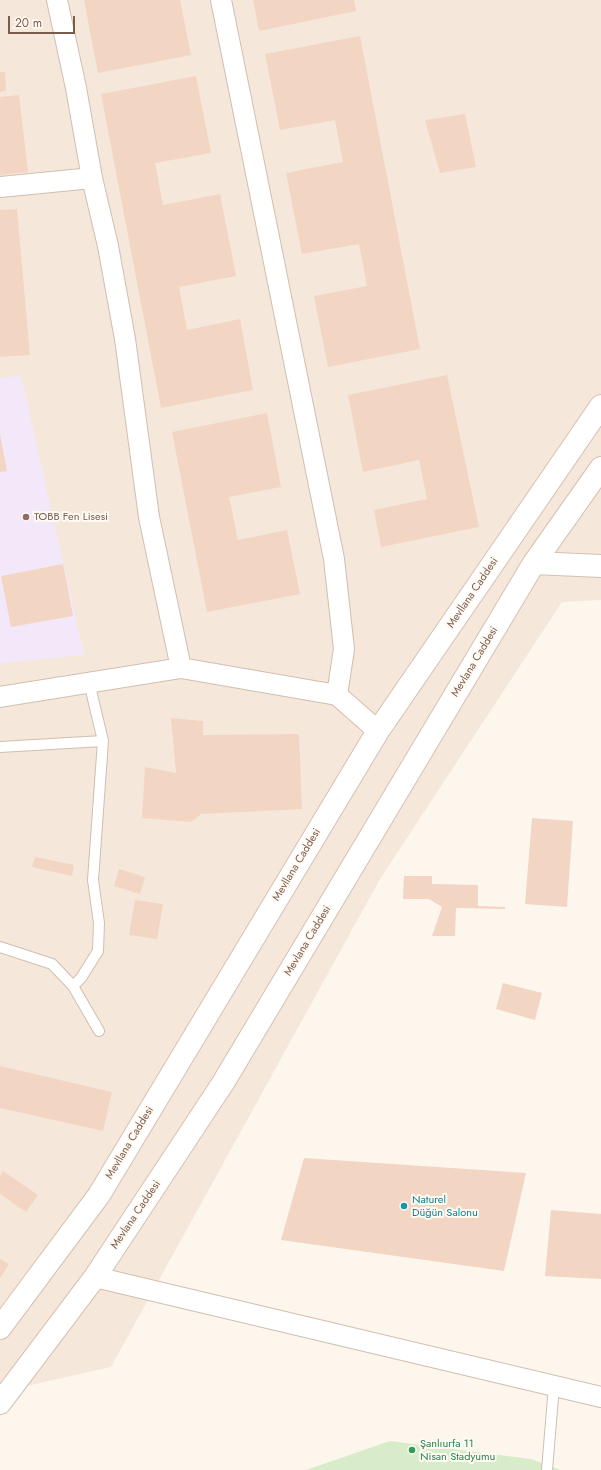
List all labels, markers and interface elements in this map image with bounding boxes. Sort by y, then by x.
scale bar [10,8,77,34]
text: 20 m [15,14,42,32]
place label: TOBB Fen Lisesi [34,510,108,524]
marker: TOBB Fen Lisesi [21,512,31,522]
street label: Mevllana Caddesi [445,555,501,631]
street label: Mevlana Caddesi [449,624,501,700]
street label: Mevllana Caddesi [270,826,324,904]
street label: Mevlana Caddesi [282,903,334,979]
street label: Mevllana Caddesi [103,1104,157,1182]
street label: Mevlana Caddesi [108,1178,164,1252]
place label: Naturel Düğün Salonu [412,1193,478,1219]
marker: Naturel Düğün Salonu [399,1201,409,1211]
place label: Şanlıurfa 11 Nisan Stadyumu [420,1437,495,1463]
marker: Şanlıurfa 11 Nisan Stadyumu [407,1445,417,1455]

